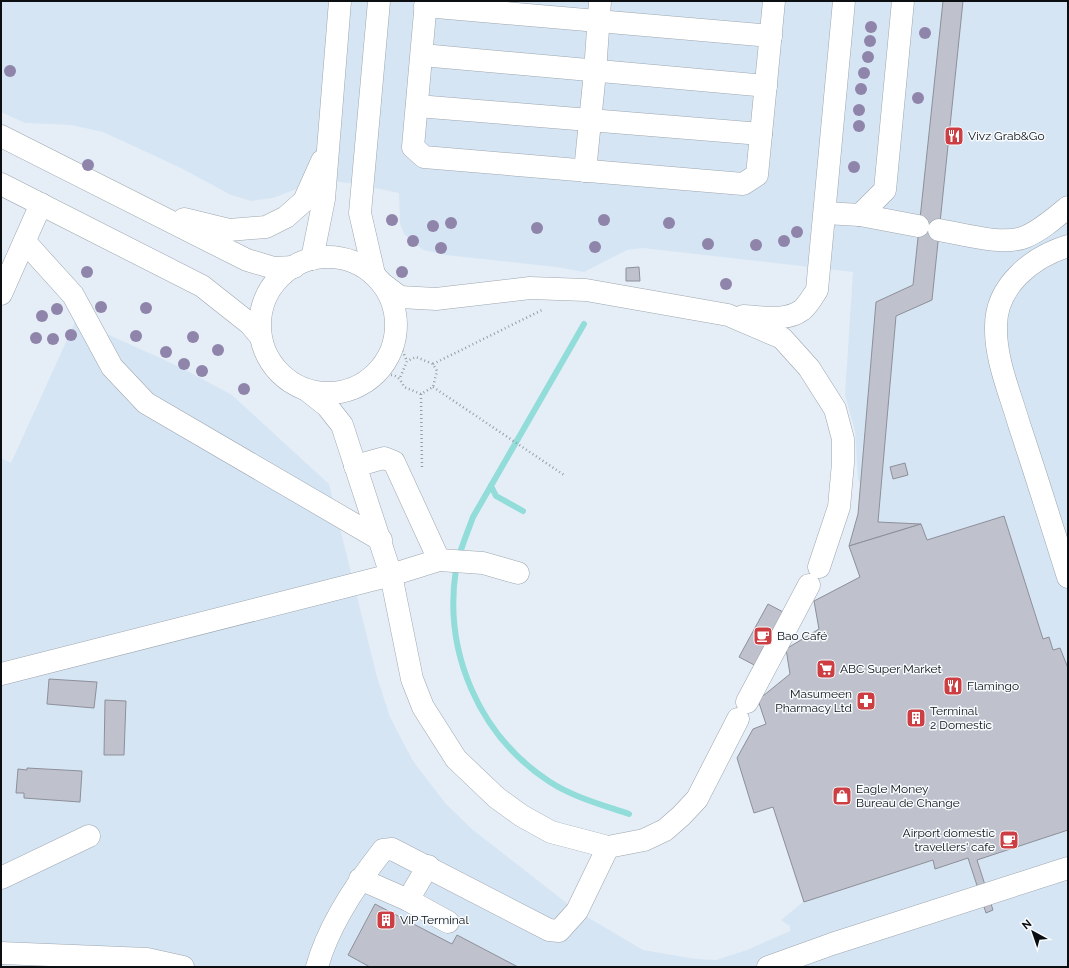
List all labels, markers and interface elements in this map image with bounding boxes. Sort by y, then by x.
restaurant icon: Vivz Grab&Go [943,125,965,147]
place label: Vivz Grab&Go [968,129,1045,143]
cafe icon: Bao Café [752,625,774,647]
place label: Bao Café [777,629,827,643]
supermarket icon: ABC Super Market [815,658,837,680]
place label: ABC Super Market [840,662,942,676]
restaurant icon: Flamingo [942,675,964,697]
place label: Flamingo [967,679,1019,693]
place label: Masumeen Pharmacy Ltd [775,687,852,715]
pharmacy icon: Masumeen Pharmacy Ltd [855,690,877,712]
place label: Terminal 2 Domestic [930,704,993,732]
building icon: Terminal 2 Domestic [905,707,927,729]
place label: Eagle Money Bureau de Change [856,782,960,810]
shop icon: Eagle Money Bureau de Change [831,785,853,807]
place label: Airport domestic travellers' cafe [903,826,995,854]
cafe icon: Airport domestic travellers' cafe [998,829,1020,851]
building icon: VIP Terminal [375,909,397,931]
north arrow [1013,912,1053,952]
place label: VIP Terminal [400,913,469,927]
text: N [1019,917,1034,932]

